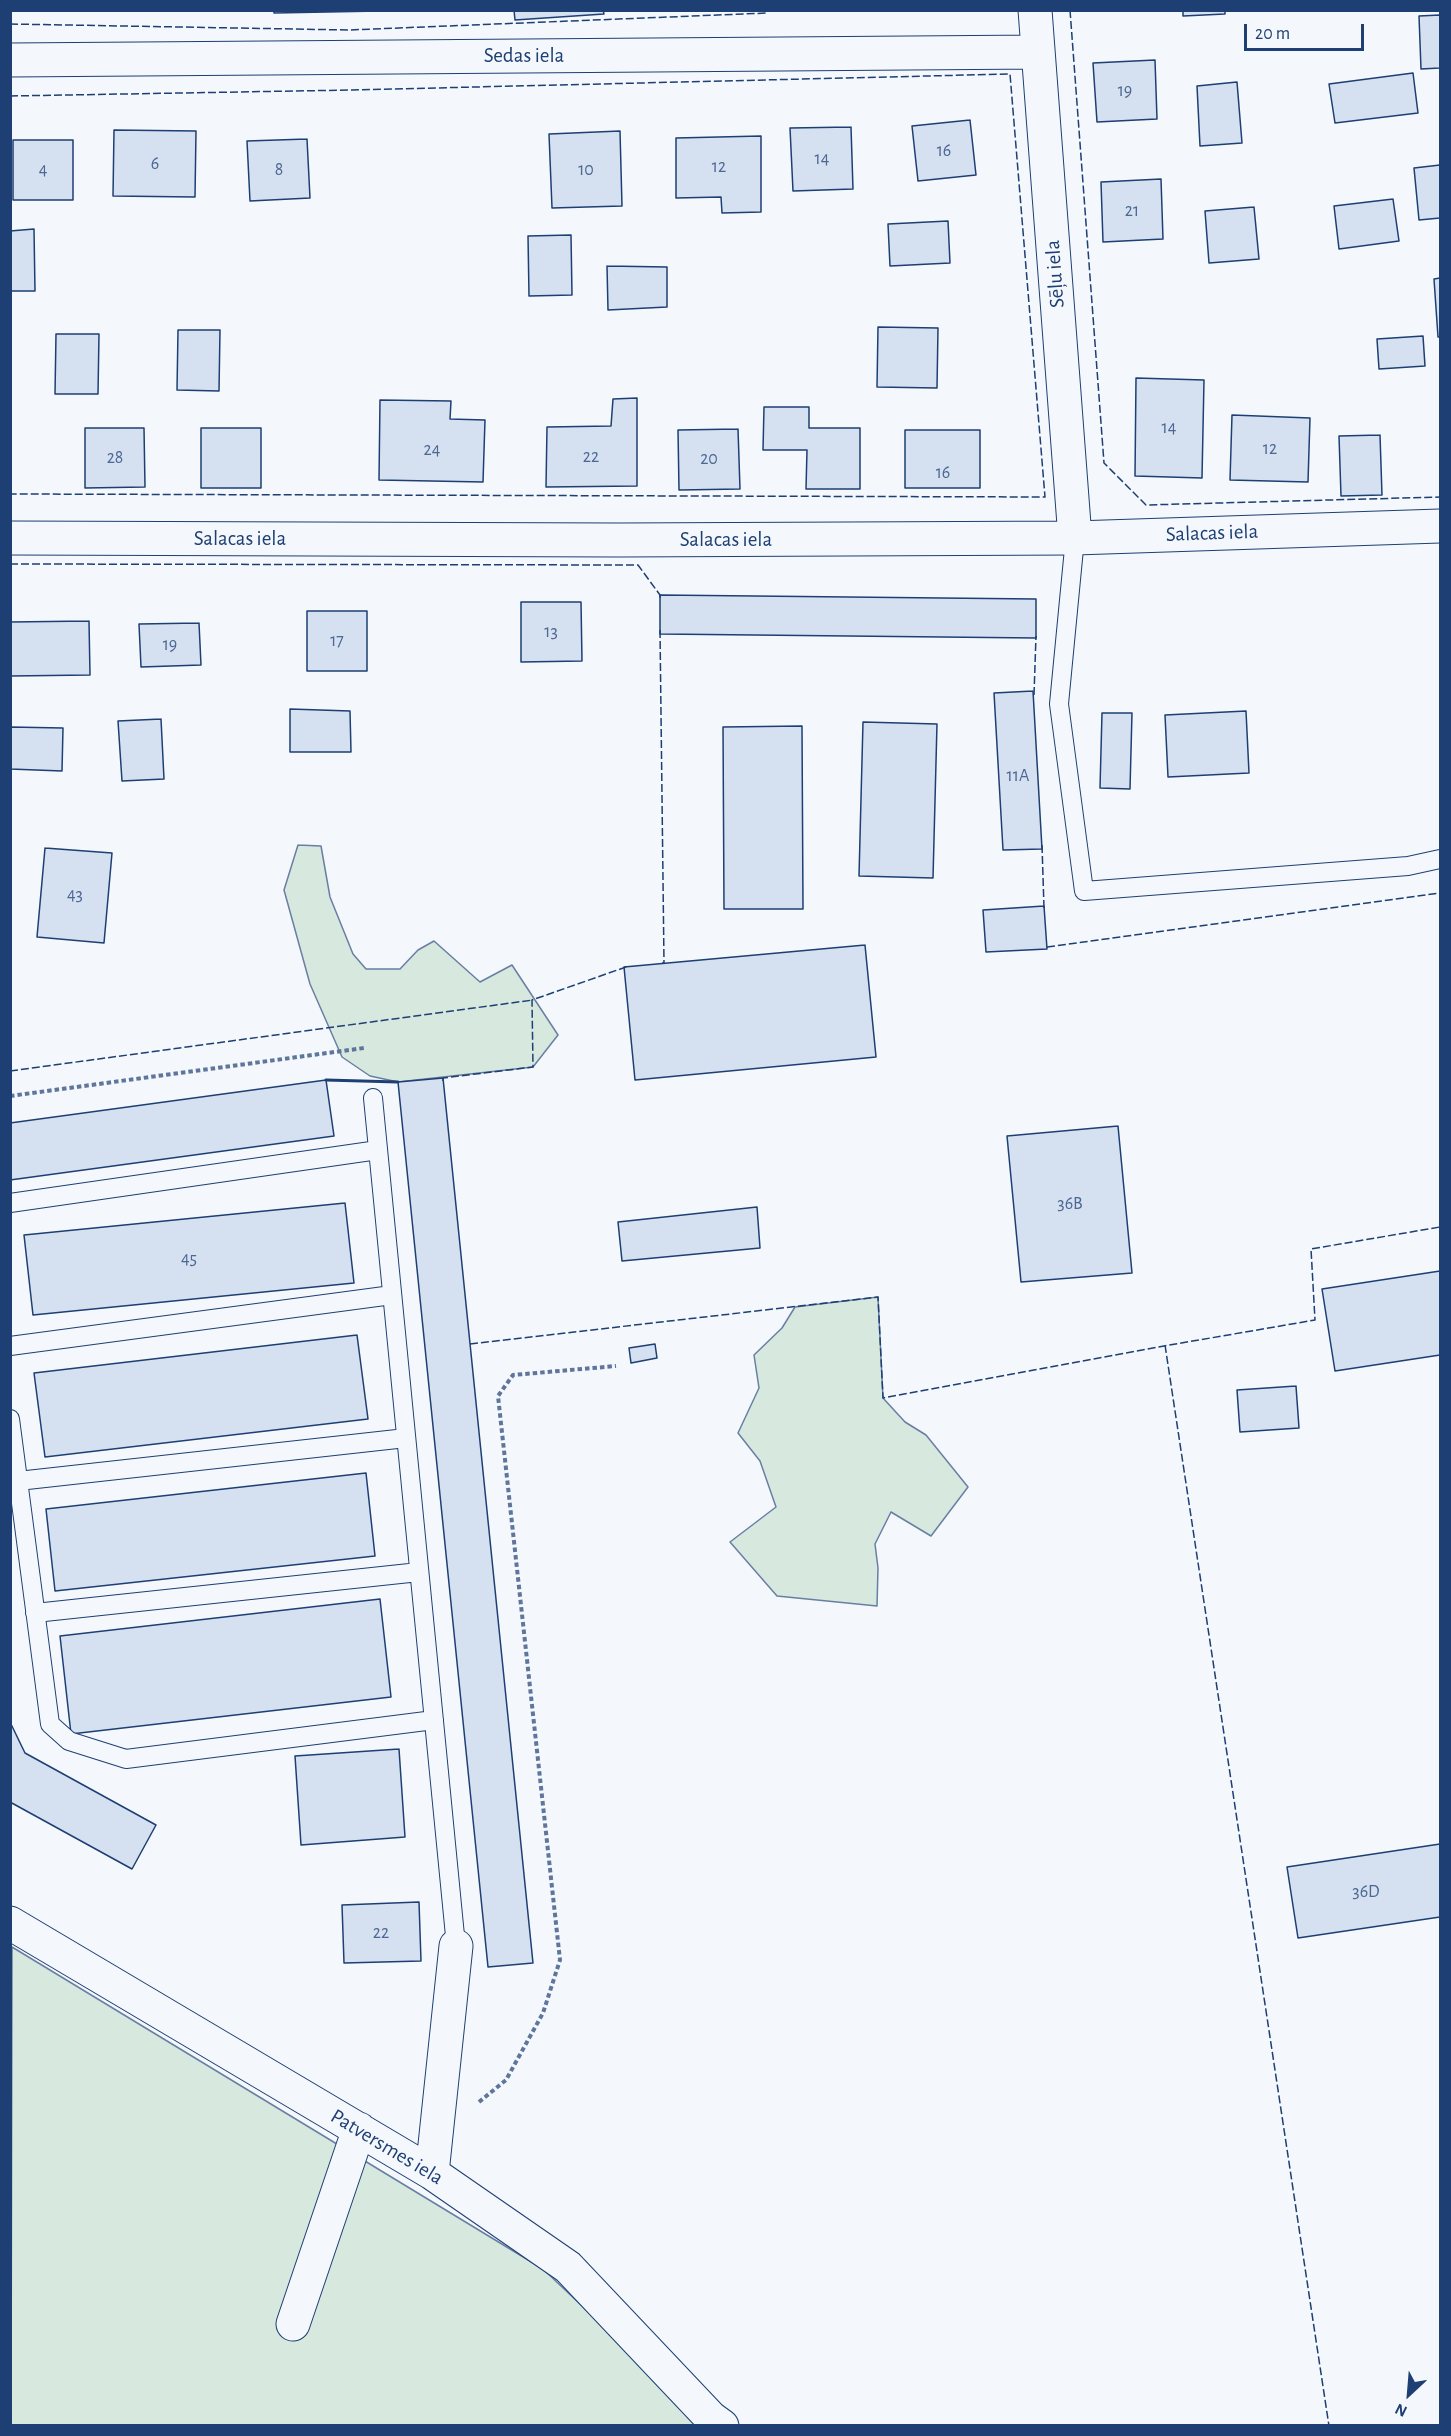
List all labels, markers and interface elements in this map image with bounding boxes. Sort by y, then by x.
scale bar [1247,12,1367,50]
text: 20 m [1255,25,1290,43]
street label: Sedas iela [484,43,564,69]
house number: 19 [1118,80,1132,102]
house number: 16 [937,140,951,162]
house number: 14 [815,148,829,170]
house number: 6 [151,153,159,175]
house number: 12 [712,156,726,178]
house number: 4 [39,159,47,181]
house number: 8 [275,159,283,181]
house number: 10 [578,159,594,181]
house number: 21 [1125,200,1139,222]
street label: Sēļu iela [1040,239,1070,309]
house number: 14 [1162,417,1176,439]
house number: 12 [1263,438,1277,460]
house number: 24 [424,439,440,461]
house number: 22 [583,446,599,468]
house number: 28 [107,447,123,469]
house number: 20 [700,448,718,470]
house number: 16 [936,462,950,484]
street label: Salacas iela [1165,519,1259,547]
street label: Salacas iela [194,526,286,552]
street label: Salacas iela [680,527,772,553]
house number: 13 [544,621,558,643]
house number: 17 [330,630,344,652]
house number: 19 [163,634,177,656]
house number: 11A [1007,765,1029,787]
house number: 43 [67,884,83,906]
house number: 36B [1057,1193,1083,1215]
house number: 45 [181,1248,197,1270]
house number: 36D [1352,1881,1380,1903]
house number: 22 [373,1922,389,1944]
street label: Patversmes iela [326,2104,448,2190]
north arrow [1379,2364,1439,2424]
text: N [1393,2401,1410,2420]

